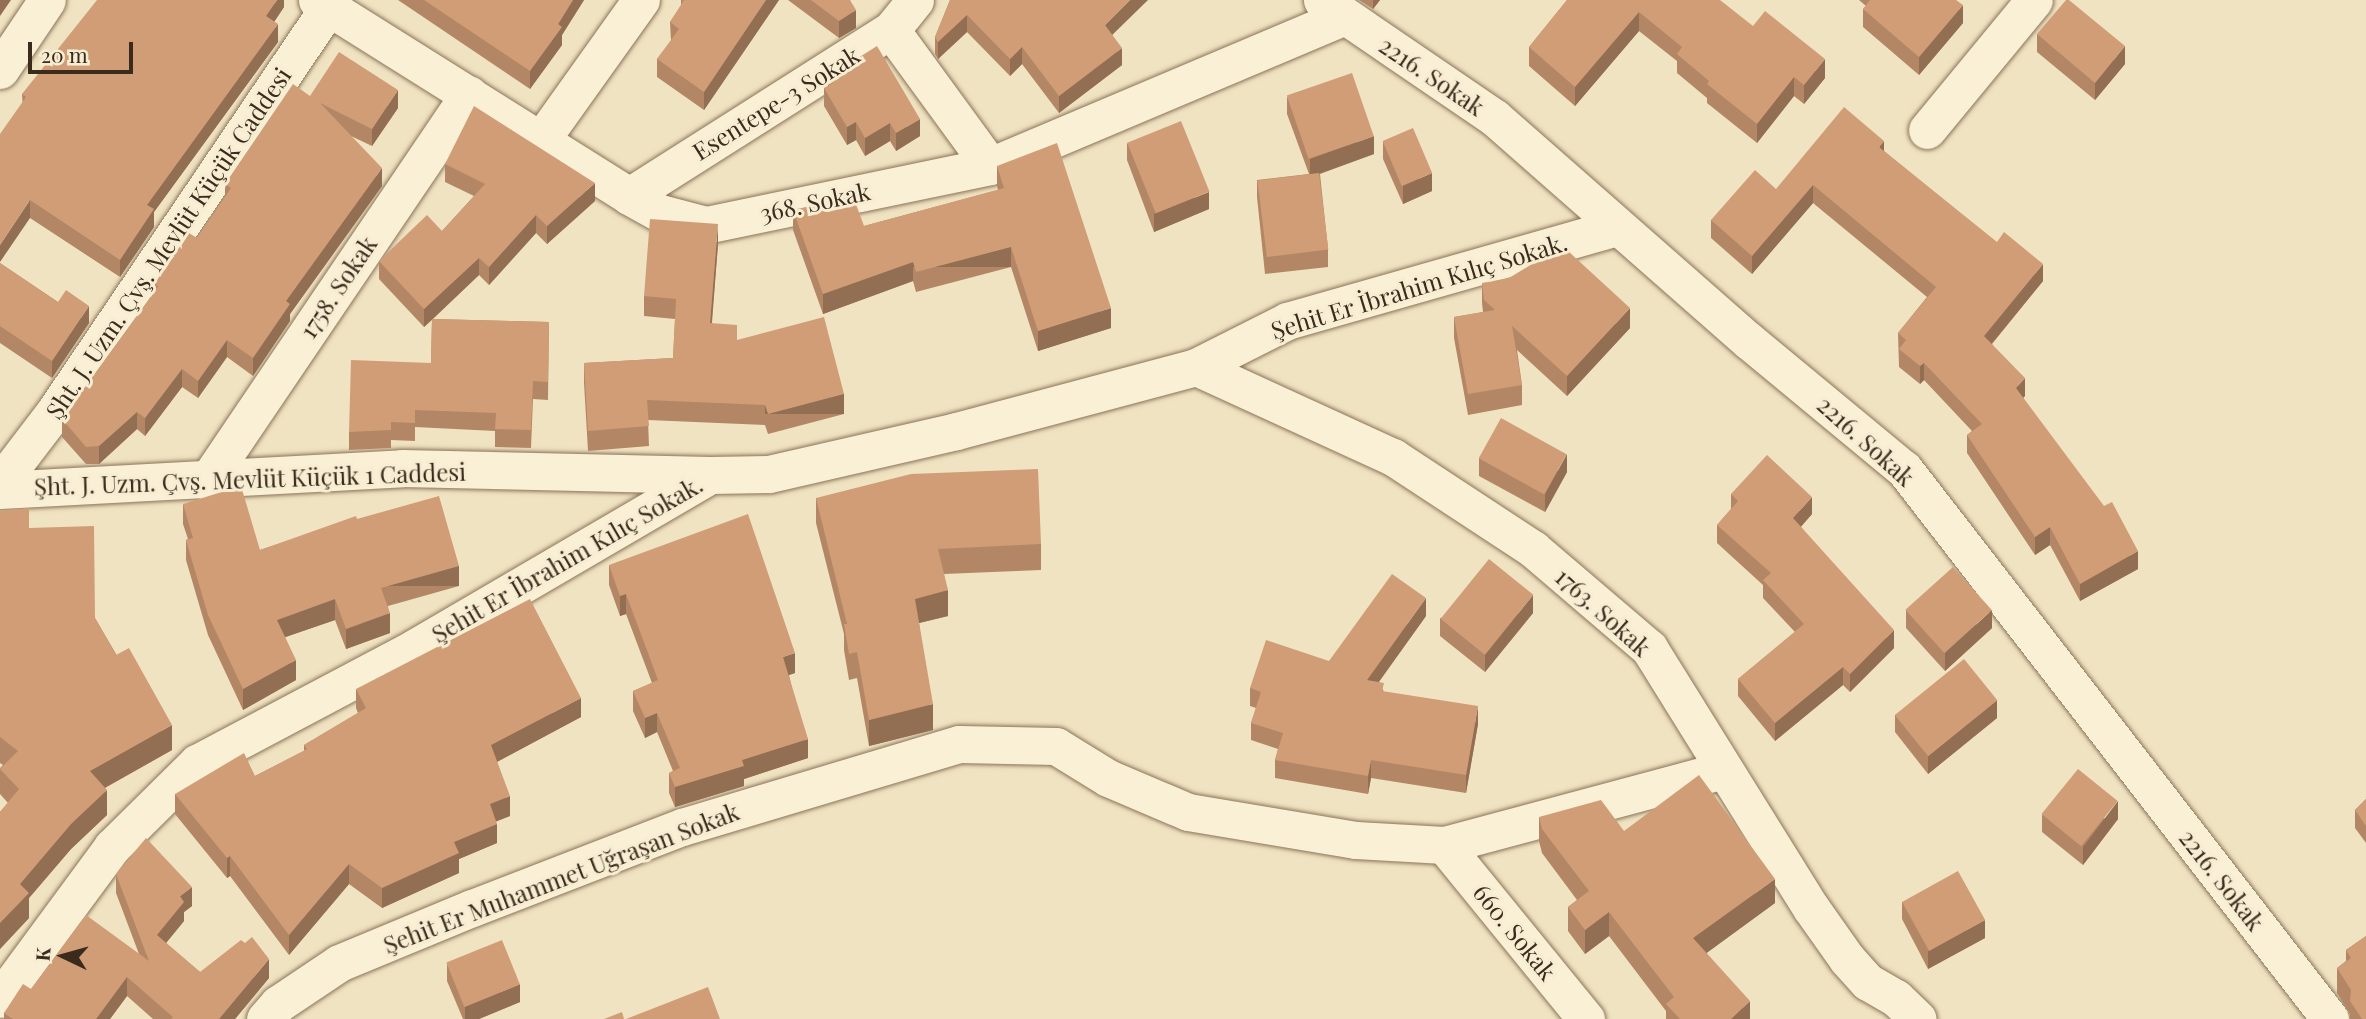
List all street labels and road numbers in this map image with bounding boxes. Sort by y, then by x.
street label: 2216. Sokak [1374,30,1490,122]
street label: Esentepe-3 Sokak [687,40,865,166]
street label: Şht. J. Uzm. Çvş. Mevlüt Küçük Caddesi [39,62,297,424]
street label: 368. Sokak [757,176,873,228]
street label: Şehit Er İbrahim Kılıç Sokak. [1267,227,1571,345]
street label: 1758. Sokak [293,230,383,344]
street label: 2216. Sokak [1812,390,1920,492]
street label: Şht. J. Uzm. Çvş. Mevlüt Küçük 1 Caddesi [33,457,467,501]
street label: Şehit Er İbrahim Kılıç Sokak. [426,469,708,649]
street label: 1763. Sokak [1550,562,1656,662]
street label: Şehit Er Muhammet Uğraşan Sokak [378,796,744,960]
street label: 2216. Sokak [2174,824,2270,936]
street label: 660. Sokak [1468,878,1562,986]

